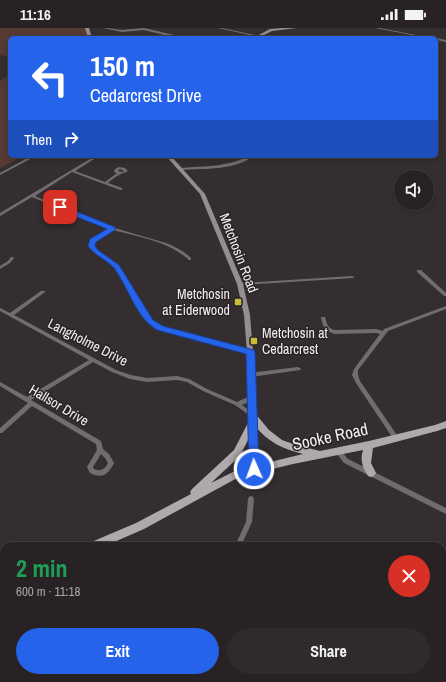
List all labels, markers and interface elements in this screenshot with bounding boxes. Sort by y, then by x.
text: 11:16 [20,4,51,25]
text: 150 m [90,47,155,85]
icon: left [24,52,76,104]
text: Cedarcrest Drive [90,83,202,108]
icon: right [60,128,82,150]
text: Then [24,129,52,150]
map controls [394,170,434,210]
button: sound [394,170,434,210]
pin [43,190,77,224]
icon: arrive [49,196,71,218]
street label: Metchosin Road [216,211,262,295]
place label: Metchosin at Eiderwood [162,285,230,319]
marker: Metchosin at Eiderwood [233,297,243,307]
street label: Langholme Drive [45,314,131,370]
place label: Metchosin at Cedarcrest [262,324,328,358]
marker: Metchosin at Cedarcrest [249,336,259,346]
street label: Hallsor Drive [26,380,92,430]
street label: Sooke Road [290,417,370,455]
position arrow [233,448,275,490]
text: 2 min [16,552,67,584]
button: close [388,555,430,597]
text: 600 m · 11:18 [16,583,80,600]
button: Exit [16,628,219,674]
button: Share [227,628,430,674]

